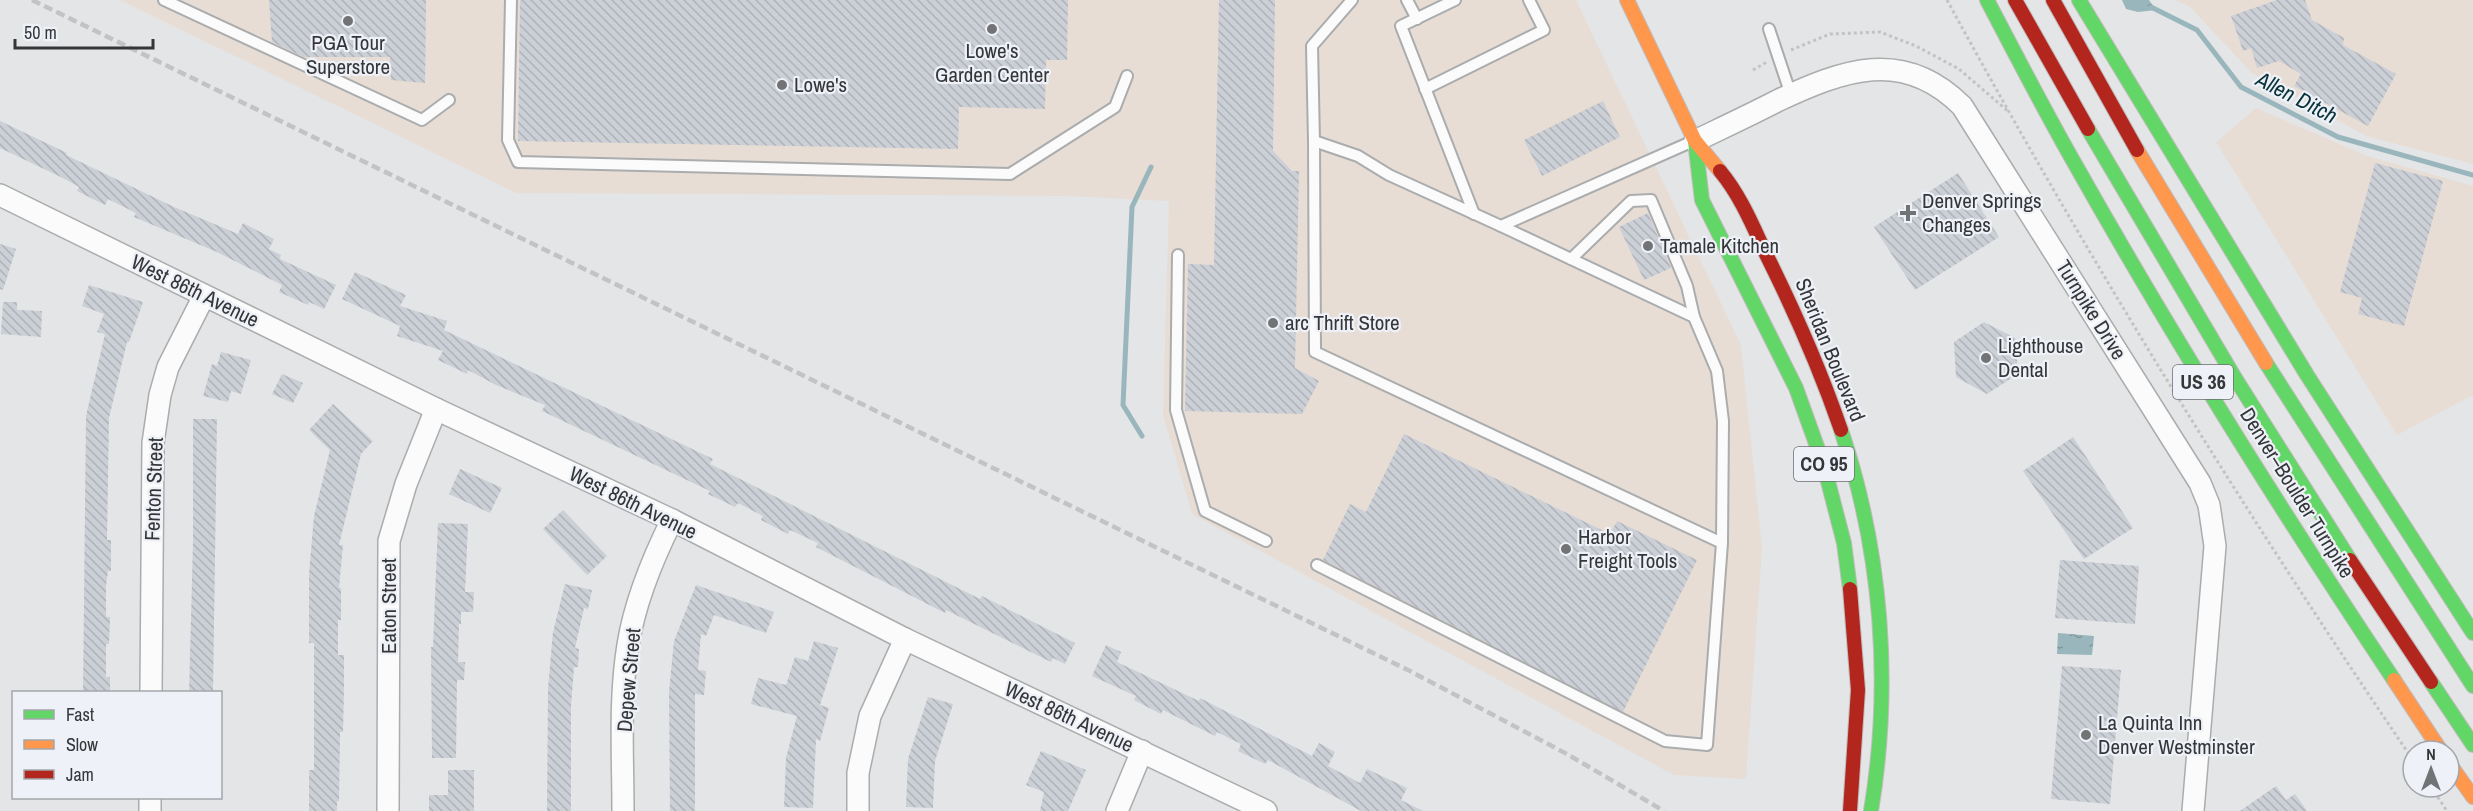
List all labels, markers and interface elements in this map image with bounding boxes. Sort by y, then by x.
scale bar [15,12,153,50]
marker: PGA Tour Superstore [341,14,355,28]
text: 50 m [24,20,57,45]
marker: Lowe's Garden Center [985,22,999,36]
place label: PGA Tour Superstore [306,28,390,81]
place label: Lowe's Garden Center [935,36,1049,89]
water label: Allen Ditch [2250,63,2343,130]
place label: Lowe's [794,70,847,99]
marker: Lowe's [775,78,789,92]
place label: Denver Springs Changes [1922,186,2042,239]
marker: Denver Springs Changes [1899,204,1917,222]
place label: Tamale Kitchen [1660,231,1779,260]
marker: Tamale Kitchen [1641,239,1655,253]
street label: West 86th Avenue [126,247,264,334]
street label: Turnpike Drive [2049,254,2134,365]
street label: Sheridan Boulevard [1789,274,1872,426]
place label: arc Thrift Store [1285,308,1400,337]
marker: arc Thrift Store [1266,316,1280,330]
place label: Lighthouse Dental [1998,331,2083,384]
marker: Lighthouse Dental [1979,351,1993,365]
road number: US 36 [2173,365,2233,399]
street label: Denver–Boulder Turnpike [2233,402,2361,583]
street label: Fenton Street [137,437,170,541]
road number: CO 95 [1794,447,1854,481]
street label: West 86th Avenue [564,459,702,546]
place label: Harbor Freight Tools [1578,522,1677,575]
marker: Harbor Freight Tools [1559,542,1573,556]
street label: Eaton Street [374,558,403,654]
street label: Depew Street [610,627,648,733]
street label: West 86th Avenue [1000,674,1138,759]
legend [12,691,222,799]
text: Fast [66,702,94,727]
place label: La Quinta Inn Denver Westminster [2098,708,2255,761]
marker: La Quinta Inn Denver Westminster [2079,728,2093,742]
text: Slow [66,732,98,757]
north arrow [2401,739,2461,799]
text: N [2426,743,2436,765]
text: Jam [66,762,94,787]

